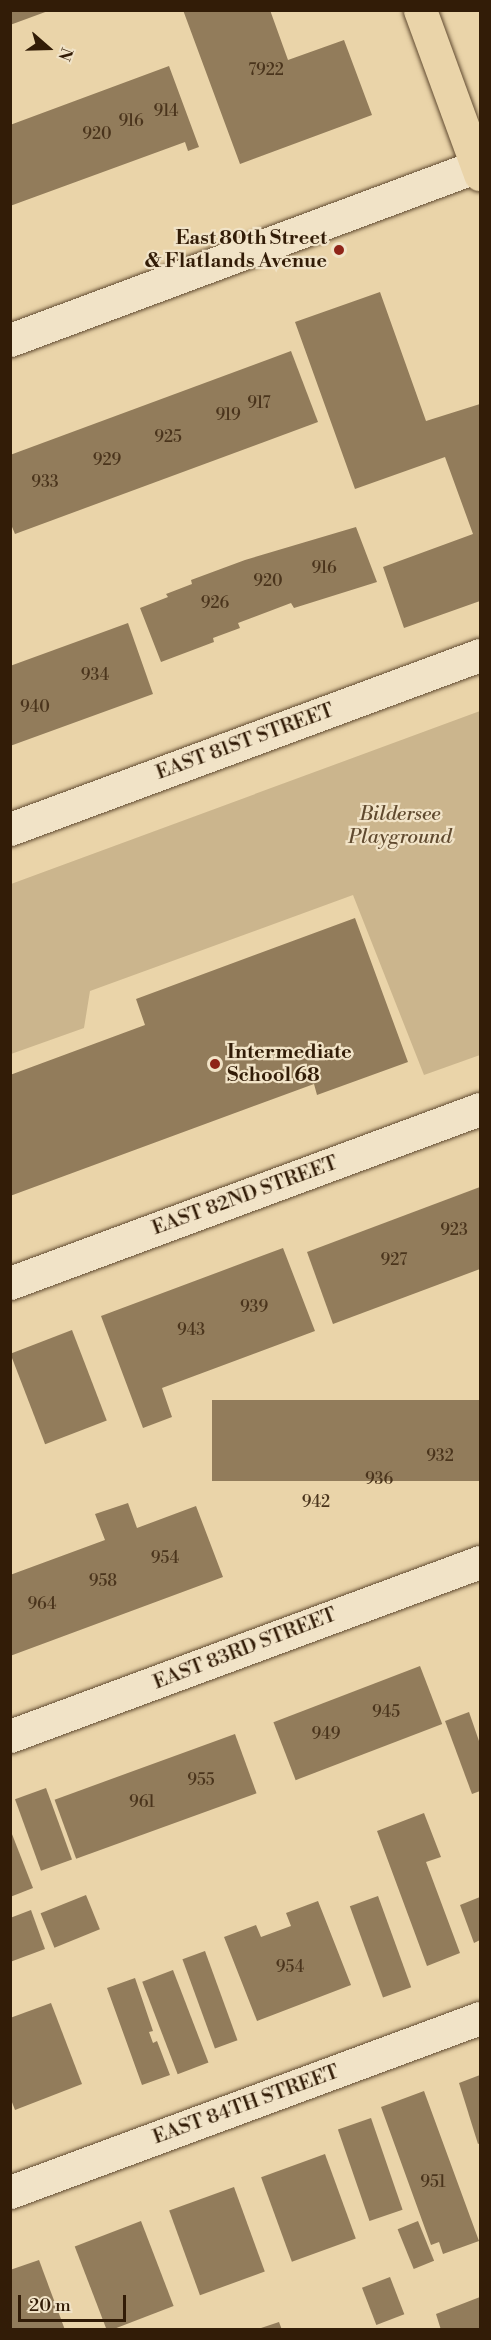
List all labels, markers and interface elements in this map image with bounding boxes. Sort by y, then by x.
north arrow [18,18,78,78]
text: N [53,45,76,64]
house number: 7922 [248,60,284,80]
house number: 914 [154,101,178,121]
house number: 916 [118,111,144,131]
house number: 920 [82,124,112,144]
place label: East 80th Street & Flatlands Avenue [145,226,327,273]
marker: East 80th Street & Flatlands Avenue [332,243,346,257]
house number: 917 [247,393,271,413]
house number: 919 [215,405,241,425]
house number: 925 [154,427,182,447]
house number: 929 [93,450,121,470]
house number: 933 [31,472,59,492]
house number: 916 [311,558,337,578]
house number: 920 [253,571,283,591]
house number: 926 [201,593,229,613]
house number: 934 [81,665,109,685]
house number: 940 [20,697,50,717]
street label: EAST 81ST STREET [153,699,337,785]
park label: Bildersee Playground [348,803,452,850]
place label: Intermediate School 68 [227,1040,352,1087]
marker: Intermediate School 68 [208,1057,222,1071]
street label: EAST 82ND STREET [149,1151,341,1241]
house number: 923 [440,1220,468,1240]
house number: 927 [381,1250,407,1270]
house number: 939 [240,1297,268,1317]
house number: 943 [177,1320,205,1340]
house number: 932 [426,1446,454,1466]
house number: 936 [365,1469,393,1489]
house number: 942 [302,1492,330,1512]
house number: 954 [151,1548,179,1568]
house number: 958 [89,1571,117,1591]
house number: 964 [27,1594,57,1614]
street label: EAST 83RD STREET [150,1603,340,1695]
house number: 945 [372,1702,400,1722]
house number: 949 [312,1724,340,1744]
house number: 955 [187,1770,215,1790]
house number: 961 [129,1792,155,1812]
house number: 954 [276,1957,304,1977]
street label: EAST 84TH STREET [150,2060,342,2150]
house number: 951 [420,2172,446,2192]
scale bar [21,2283,129,2321]
text: 20 m [29,2294,71,2317]

